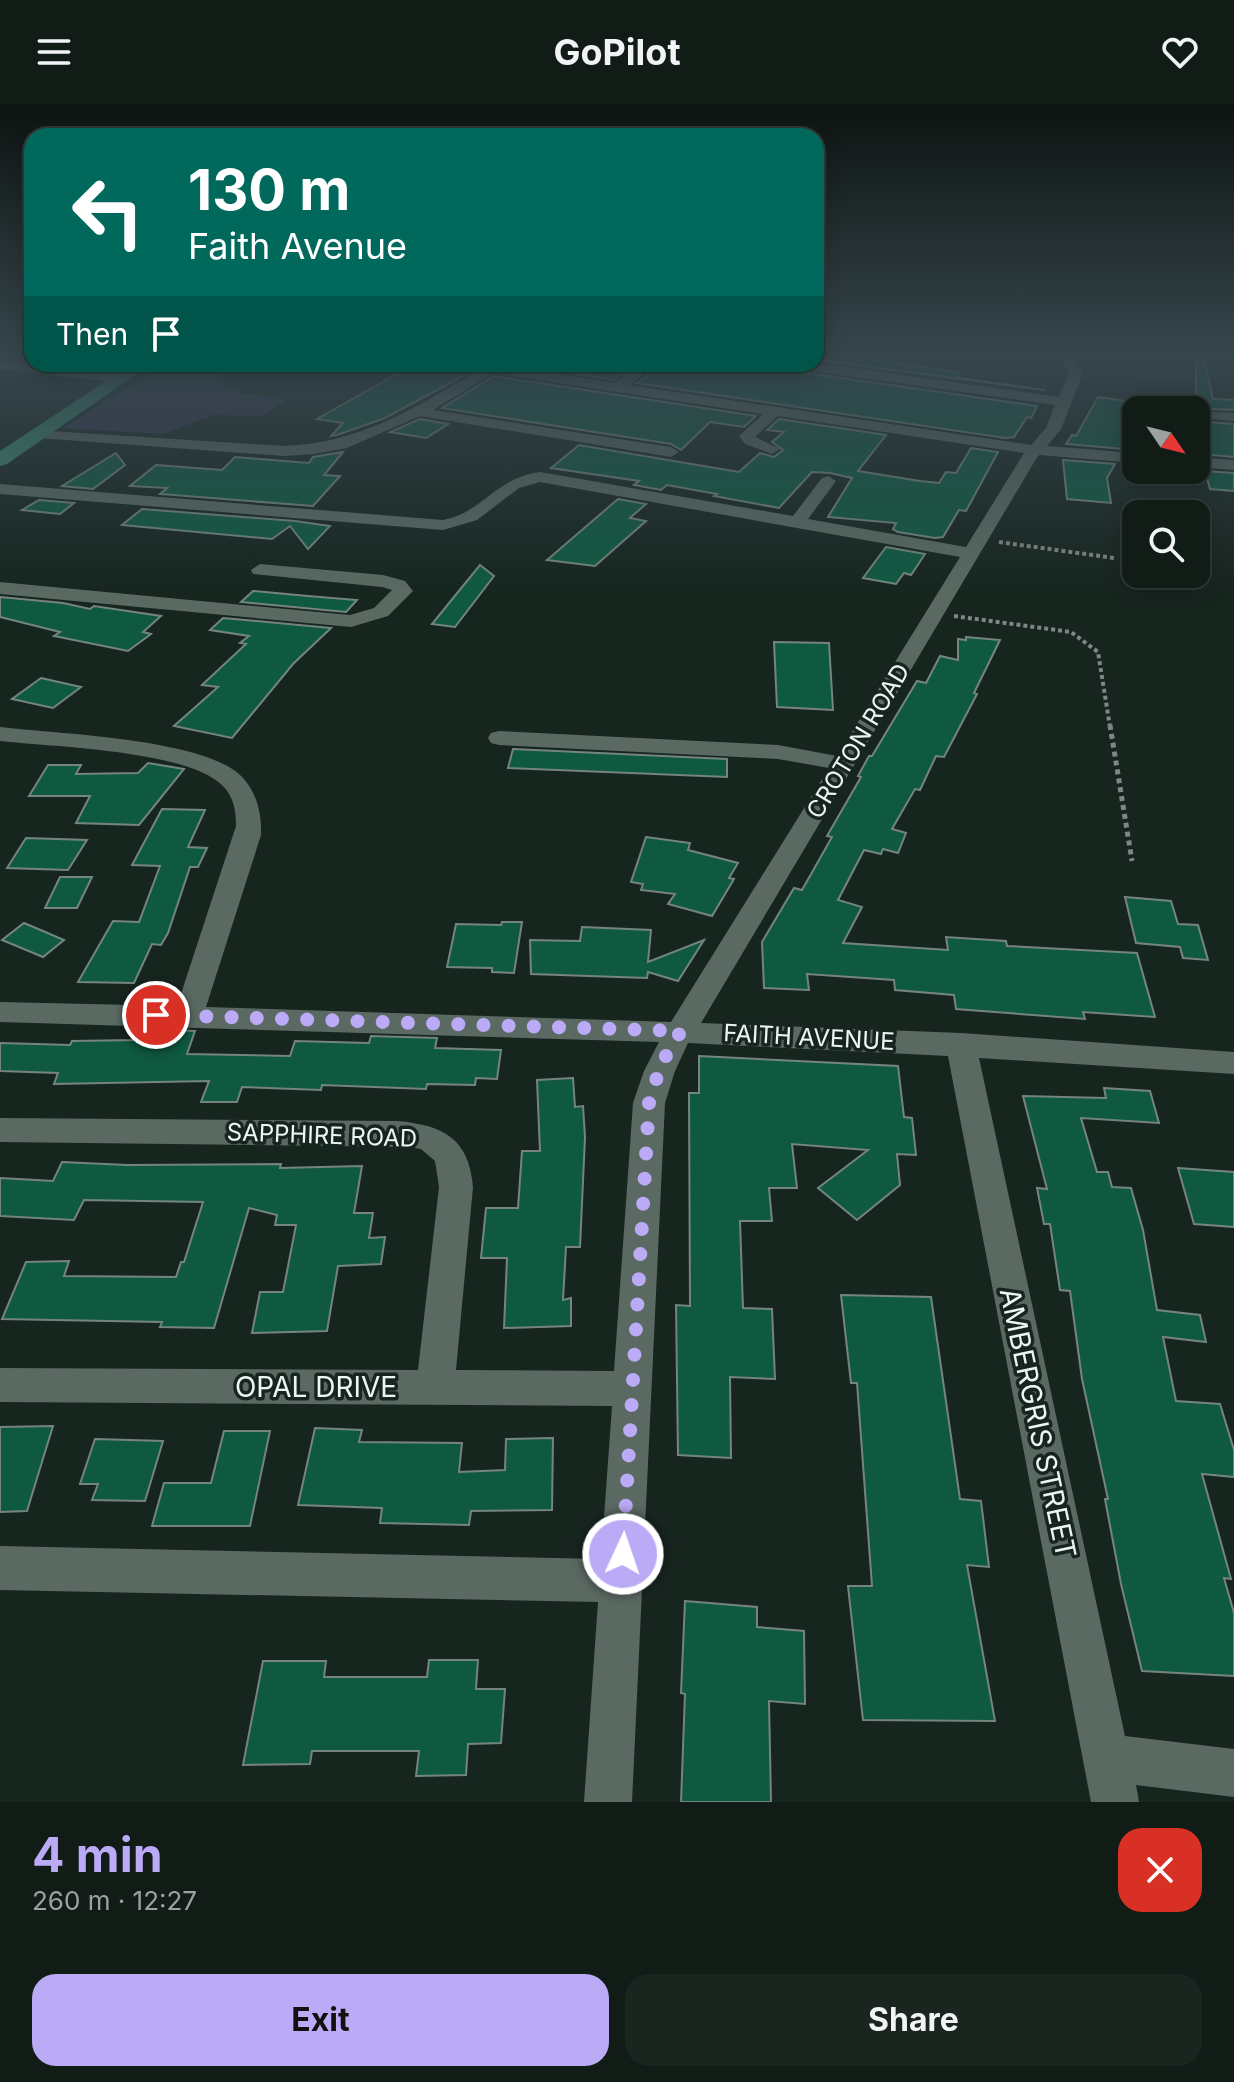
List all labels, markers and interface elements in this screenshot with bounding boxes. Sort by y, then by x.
icon: menu [32,30,76,74]
text: GoPilot [553,30,681,74]
icon: heart [1158,30,1202,74]
text: 130 m [188,156,350,224]
icon: left [56,160,160,264]
text: Faith Avenue [188,224,407,268]
icon: arrive [144,312,188,356]
text: Then [56,316,128,352]
north arrow [1122,396,1210,484]
map controls [1122,396,1210,588]
button: search [1122,500,1210,588]
street label: CROTON ROAD [800,658,916,824]
pin [122,981,190,1049]
icon: arrive [134,993,178,1037]
street label: FAITH AVENUE [723,1018,895,1056]
street label: SAPPHIRE ROAD [226,1117,418,1153]
street label: AMBERGRIS STREET [993,1285,1083,1561]
street label: OPAL DRIVE [235,1370,397,1404]
position arrow [581,1512,665,1596]
text: 4 min [32,1825,163,1884]
button: close [1118,1828,1202,1912]
text: 260 m · 12:27 [32,1885,197,1916]
button: Exit [32,1974,609,2066]
button: Share [625,1974,1202,2066]

